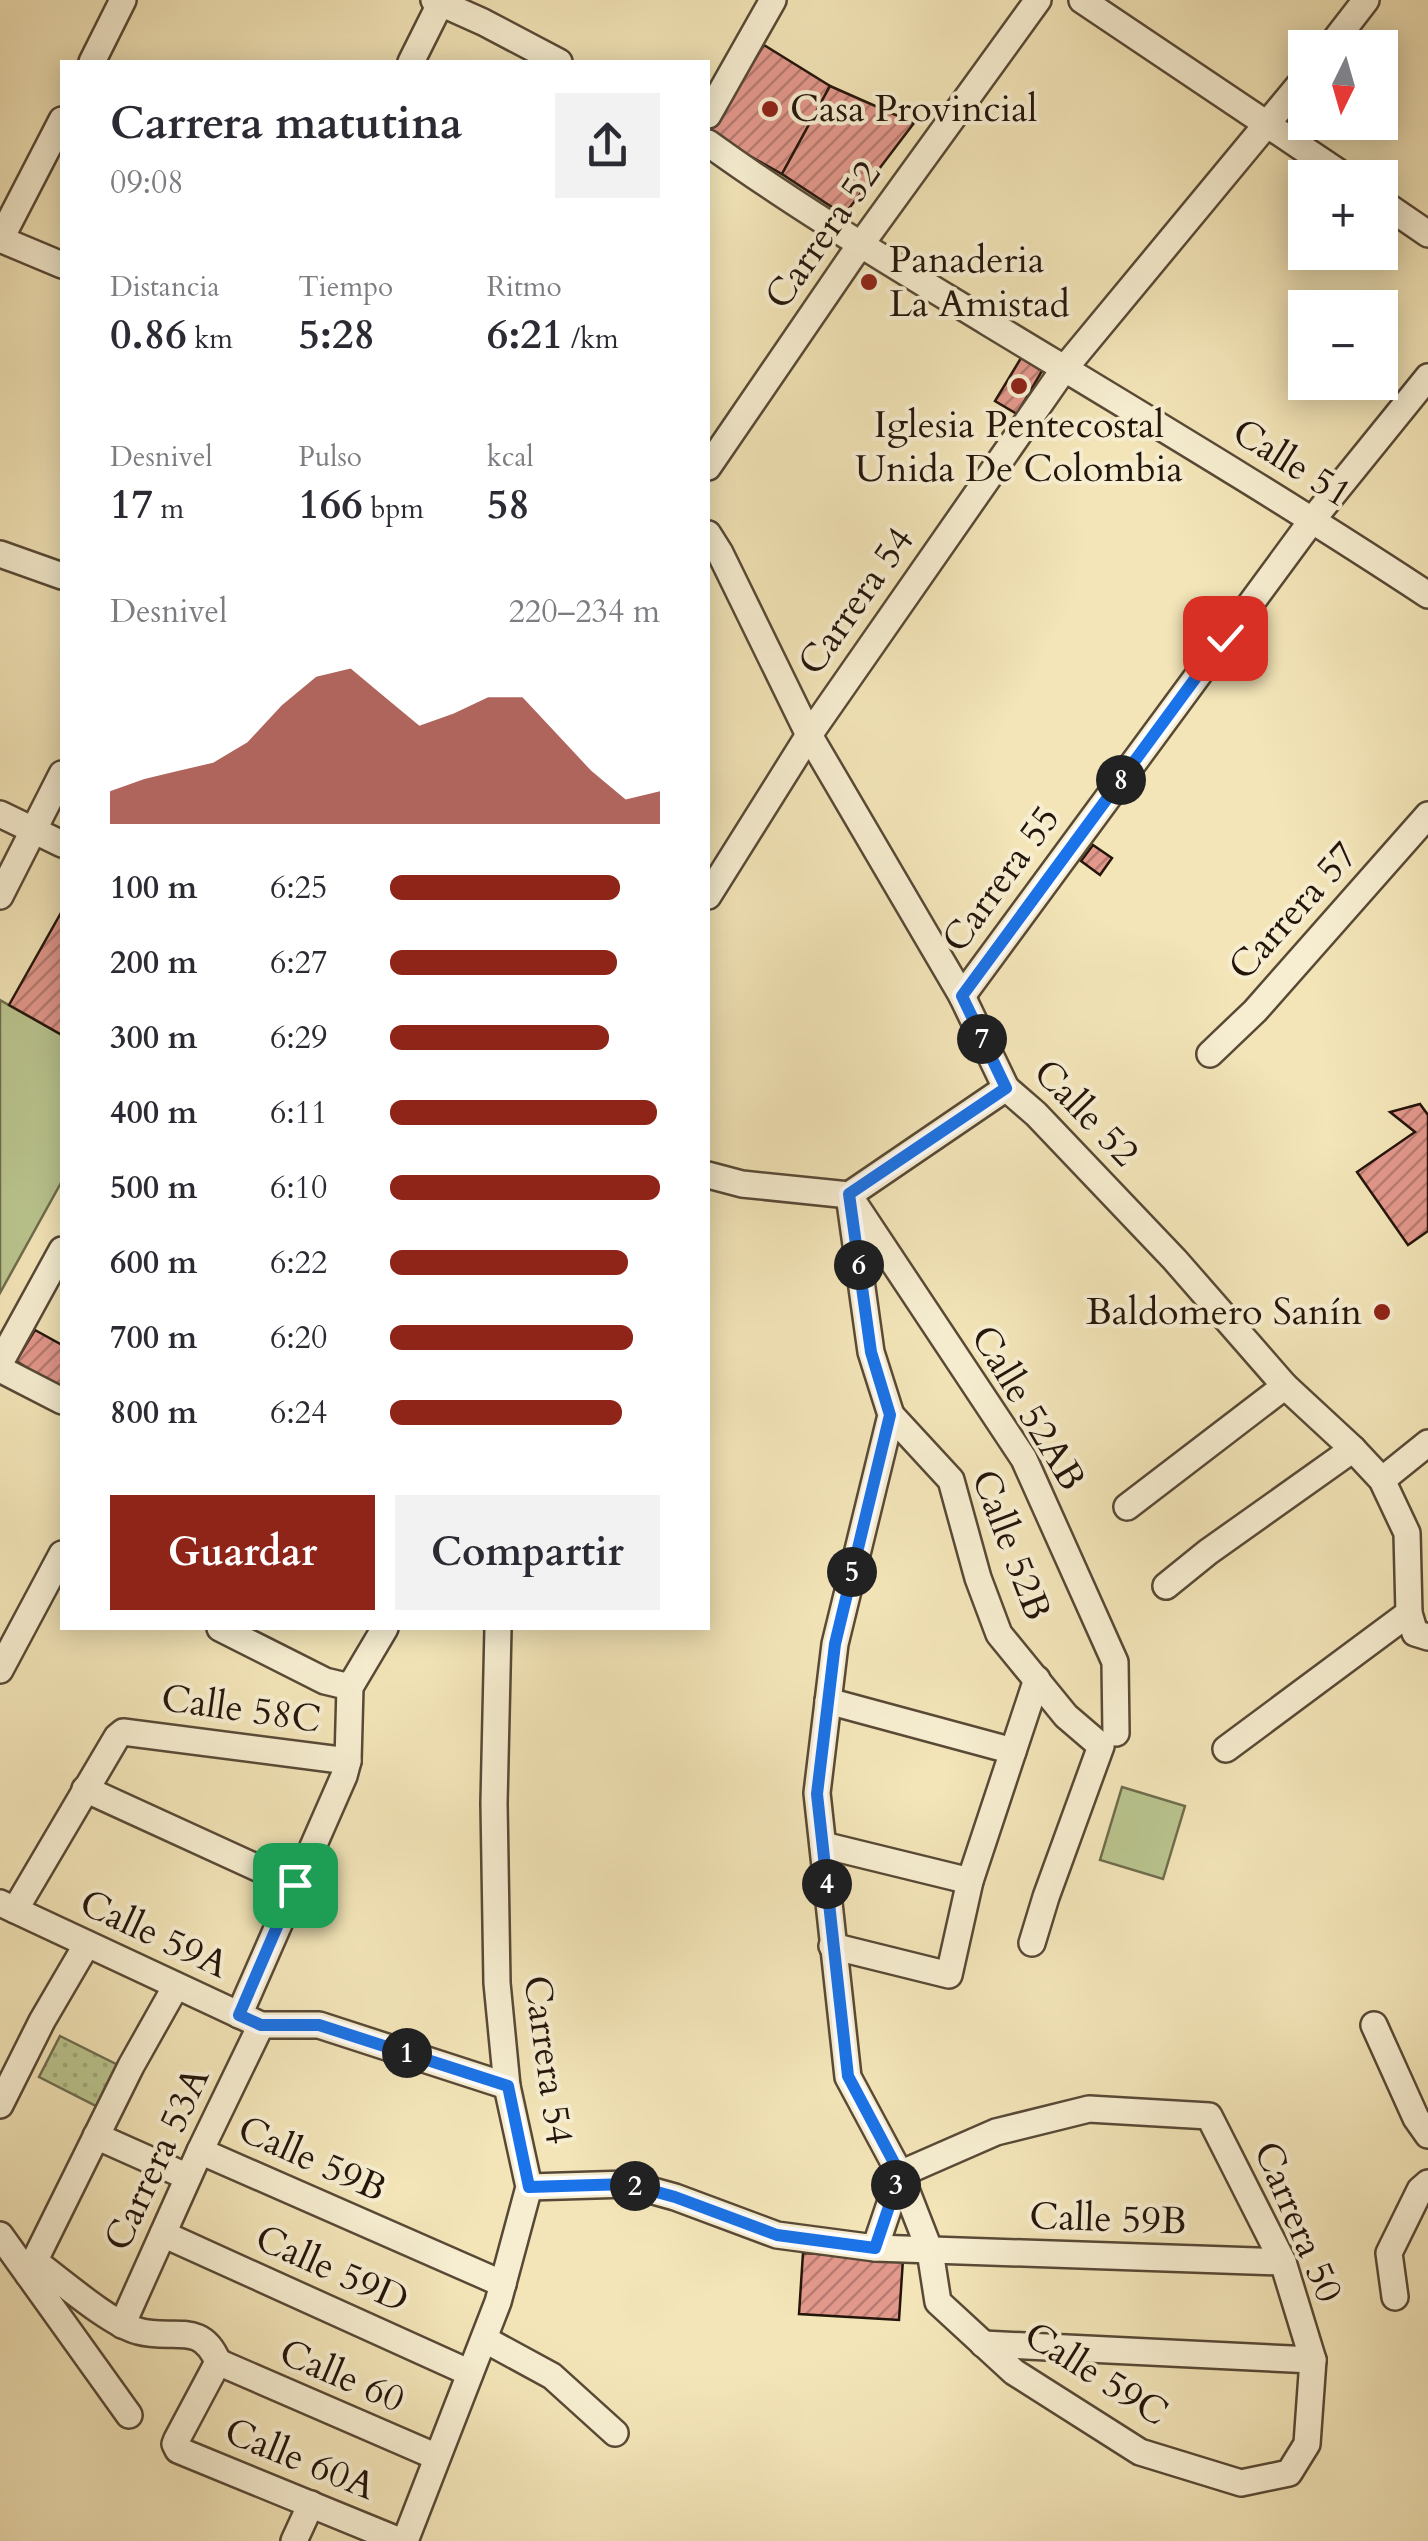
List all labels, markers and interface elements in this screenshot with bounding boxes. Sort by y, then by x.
north arrow [1288,30,1398,140]
map controls [1288,30,1398,400]
place label: Casa Provincial [790,83,1038,135]
text: Carrera matutina [110,93,462,154]
button: share [555,93,660,198]
marker: Casa Provincial [759,98,781,120]
street label: Carrera 52 [753,151,893,319]
button: + [1288,160,1398,270]
text: 09:08 [110,161,184,205]
place label: Panaderia La Amistad [889,234,1070,330]
text: Distancia [110,268,220,306]
text: Tiempo [298,268,393,306]
text: Ritmo [487,268,562,306]
marker: Panaderia La Amistad [858,271,880,293]
button: − [1288,290,1398,400]
text: 0.86 [110,306,187,363]
text: 5:28 [298,306,375,363]
text: 6:21 [487,306,563,363]
text: km [187,320,233,358]
text: /km [563,320,619,358]
marker: Iglesia Pentecostal Unida De Colombia [1008,375,1030,397]
place label: Iglesia Pentecostal Unida De Colombia [855,399,1183,495]
street label: Calle 51 [1223,406,1361,520]
text: Desnivel [110,438,213,476]
text: Pulso [298,438,362,476]
text: kcal [487,438,534,476]
text: 17 [110,476,153,533]
text: 166 [298,476,363,533]
text: 58 [487,476,530,533]
text: m [153,490,184,528]
text: bpm [363,490,424,528]
street label: Carrera 54 [786,517,926,685]
text: Desnivel [110,590,227,634]
text: 220–234 m [508,590,660,634]
pin [1183,596,1268,681]
icon: check [1198,611,1253,666]
pin: 8 [1096,755,1146,805]
text: 8 [1114,761,1128,799]
street label: Carrera 55 [930,795,1072,963]
street label: Carrera 57 [1217,830,1369,992]
text: 100 m [110,866,197,910]
text: 6:25 [270,866,327,910]
text: 200 m [110,941,197,985]
text: 6:27 [270,941,327,985]
pin: 7 [957,1014,1007,1064]
text: 300 m [110,1016,197,1060]
text: 6:29 [270,1016,327,1060]
text: 7 [975,1020,989,1058]
street label: Calle 52 [1022,1048,1150,1178]
text: 400 m [110,1091,197,1135]
text: 6:11 [270,1091,327,1135]
text: 500 m [110,1166,197,1210]
text: 6:10 [270,1166,327,1210]
pin: 6 [834,1240,884,1290]
text: 600 m [110,1241,197,1285]
text: 6:22 [270,1241,327,1285]
text: 6 [852,1246,866,1284]
place label: Baldomero Sanín [1086,1286,1362,1338]
marker: Baldomero Sanín [1371,1301,1393,1323]
text: 700 m [110,1316,197,1360]
text: 6:20 [270,1316,327,1360]
street label: Calle 52AB [958,1316,1098,1500]
text: 800 m [110,1391,197,1435]
text: 6:24 [270,1391,327,1435]
street label: Calle 52B [959,1462,1063,1628]
button: Guardar [110,1495,375,1610]
button: Compartir [395,1495,660,1610]
pin: 5 [827,1547,877,1597]
text: 5 [845,1553,859,1591]
street label: Calle 58C [158,1672,324,1746]
pin [253,1843,338,1928]
icon: arrive [268,1858,323,1913]
pin: 4 [802,1859,852,1909]
text: 4 [820,1865,834,1903]
street label: Calle 59A [71,1877,237,1991]
street label: Carrera 54 [510,1972,586,2148]
pin: 1 [382,2028,432,2078]
text: 1 [400,2034,414,2072]
street label: Carrera 53A [92,2059,222,2259]
street label: Calle 59B [230,2103,394,2215]
street label: Carrera 50 [1241,2134,1355,2310]
pin: 3 [871,2160,921,2210]
pin: 2 [610,2161,660,2211]
text: 3 [889,2166,903,2204]
text: 2 [628,2167,642,2205]
street label: Calle 59B [1029,2190,1187,2248]
street label: Calle 59D [247,2212,417,2326]
street label: Calle 59C [1014,2309,1178,2439]
street label: Calle 60 [271,2326,413,2426]
street label: Calle 60A [217,2405,383,2513]

